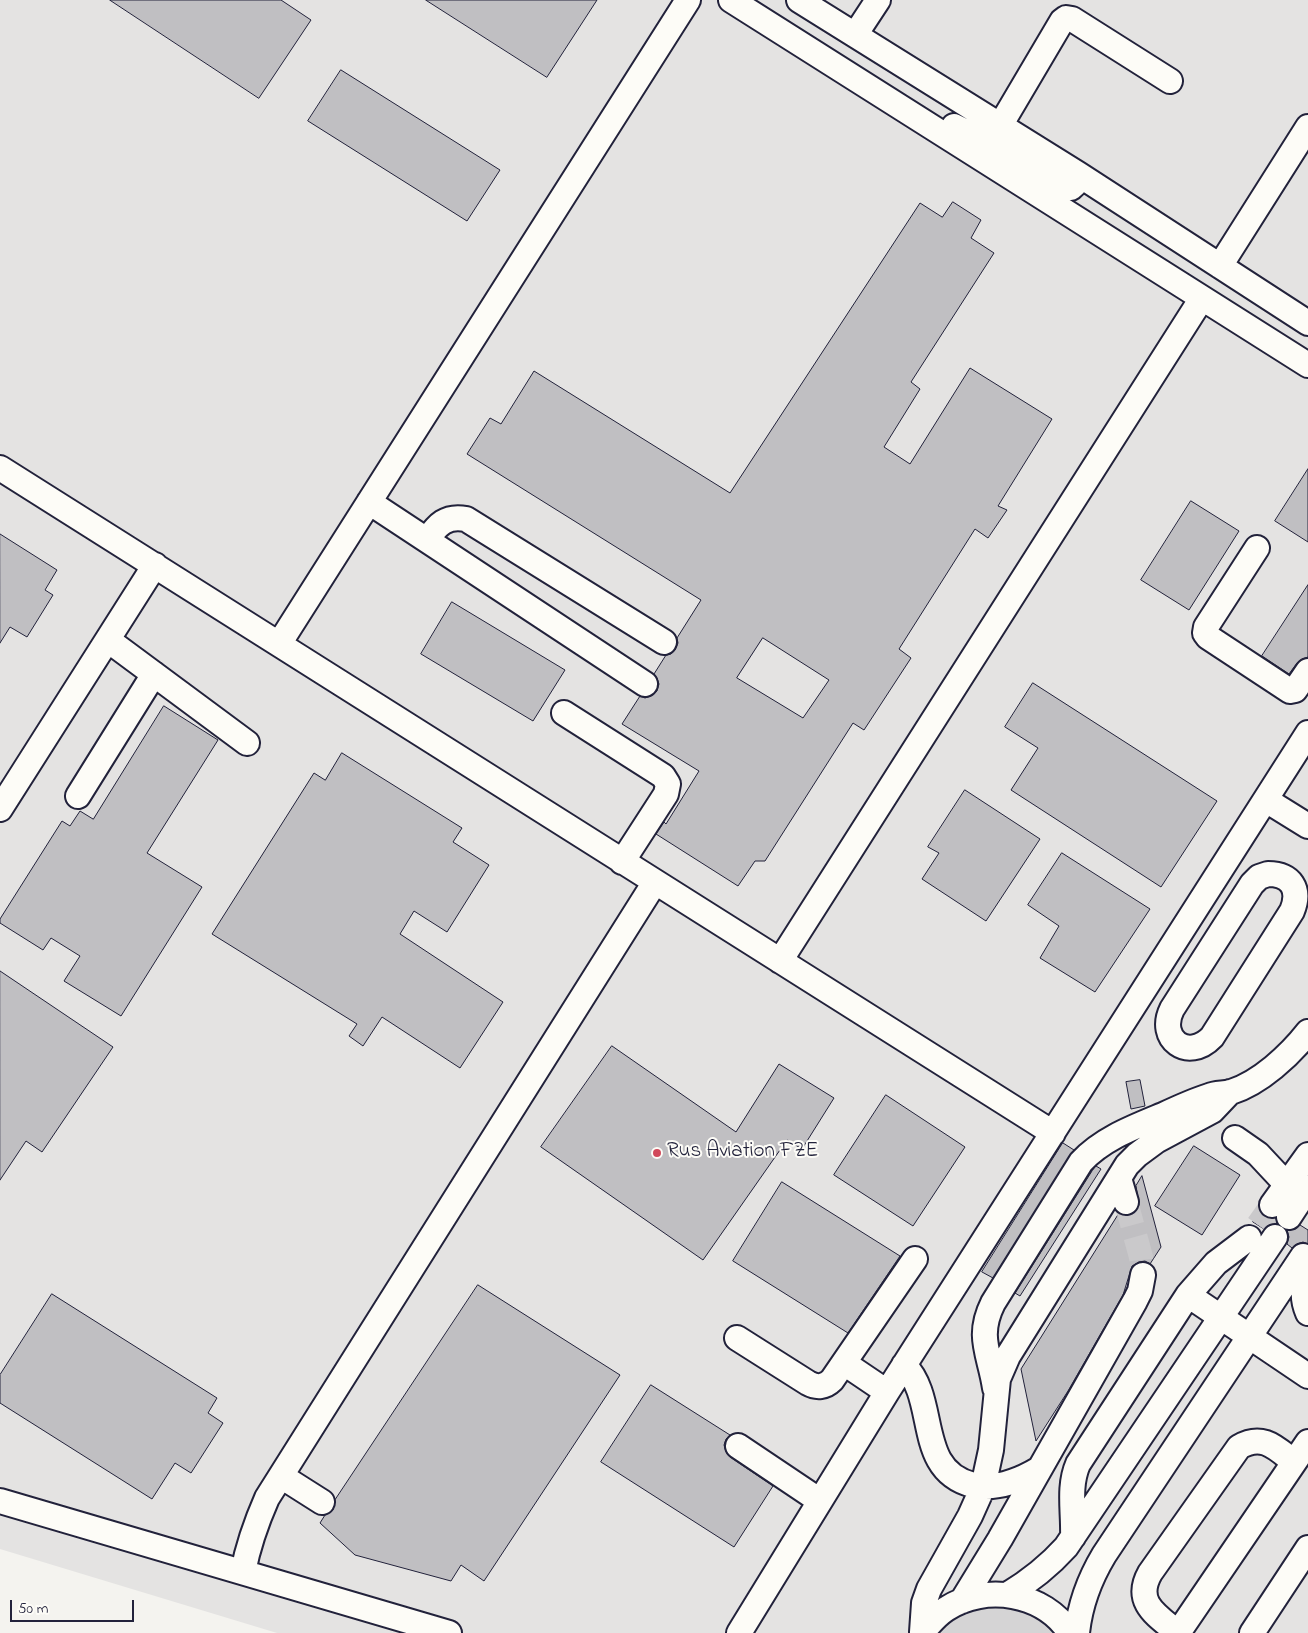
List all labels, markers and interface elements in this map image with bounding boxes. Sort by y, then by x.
place label: Rus Aviation FZE [667,1140,818,1166]
marker: Rus Aviation FZE [651,1147,663,1159]
scale bar [12,1590,136,1622]
text: 50 m [18,1598,48,1620]

